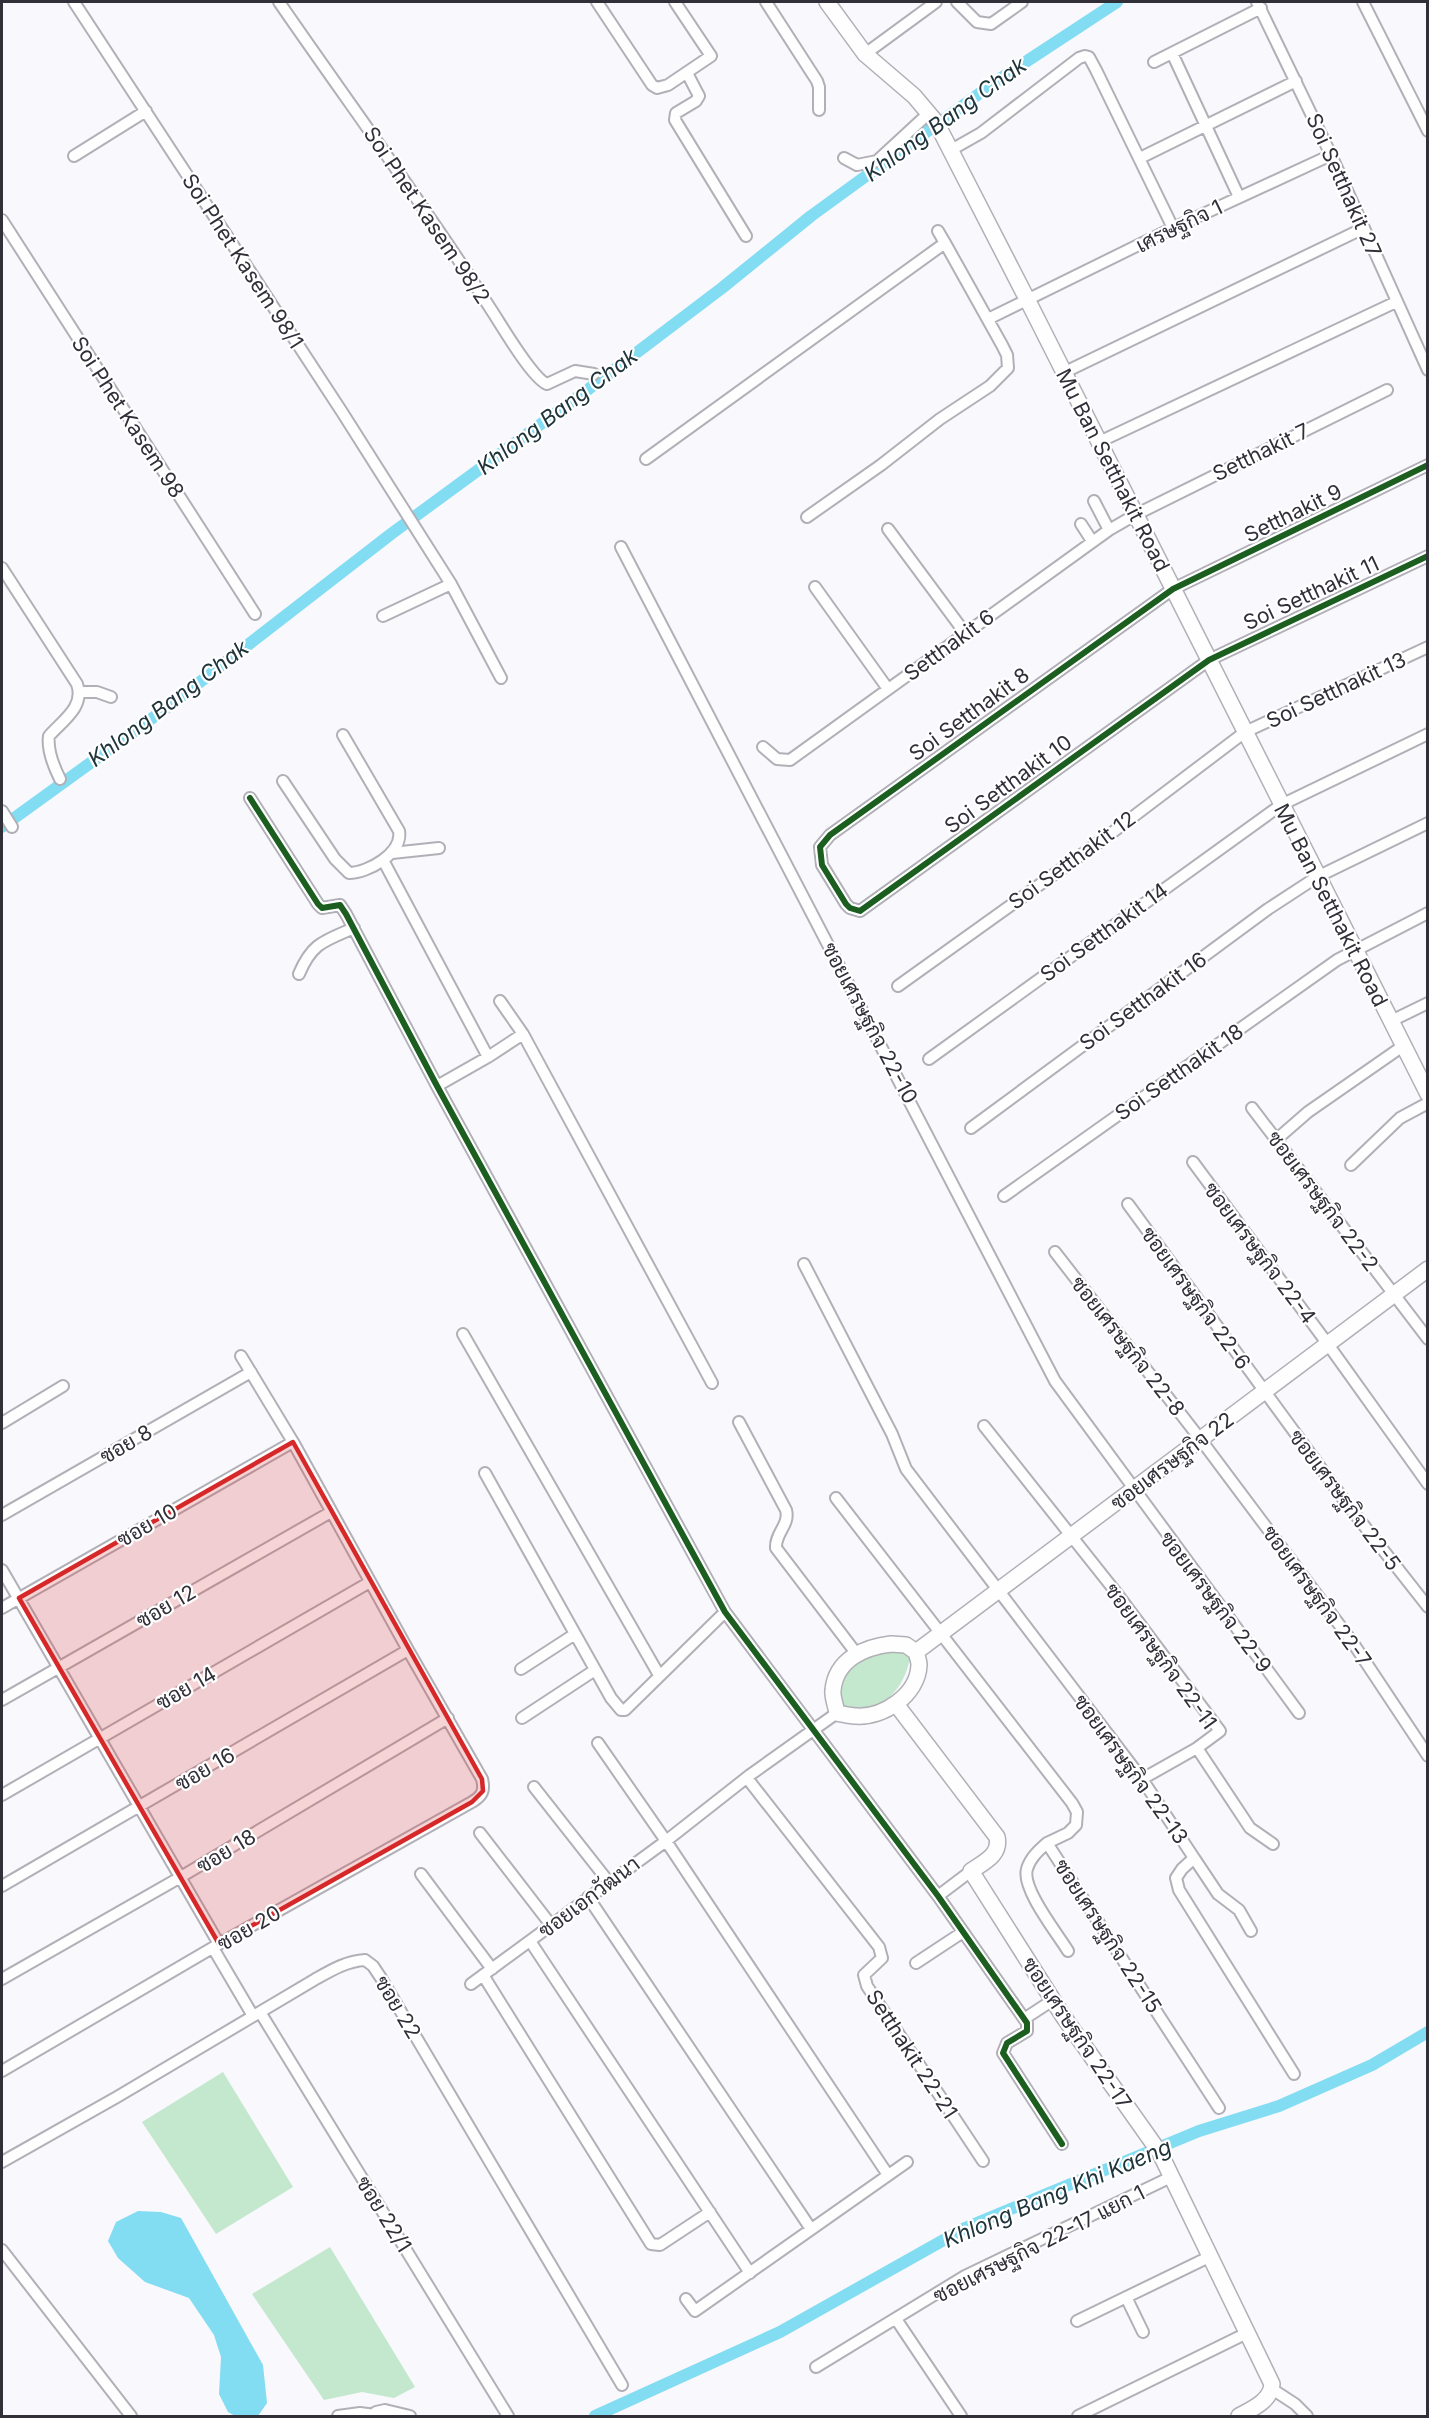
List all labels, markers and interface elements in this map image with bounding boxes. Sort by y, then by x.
water label: Khlong Bang Chak [859,51,1032,187]
street label: Soi Setthakit 27 [1301,109,1387,261]
street label: Soi Phet Kasem 98/2 [359,122,495,308]
street label: Soi Phet Kasem 98/1 [177,169,309,353]
street label: เศรษฐกิจ 1 [1132,194,1227,259]
street label: Soi Phet Kasem 98 [66,332,190,502]
water label: Khlong Bang Chak [472,342,643,480]
street label: Mu Ban Setthakit Road [1051,364,1175,576]
street label: Setthakit 7 [1209,418,1313,486]
street label: Setthakit 9 [1240,479,1346,547]
street label: Soi Setthakit 11 [1239,551,1383,635]
street label: Setthakit 6 [899,604,999,686]
water label: Khlong Bang Chak [83,634,254,772]
street label: Soi Setthakit 13 [1262,647,1410,733]
street label: Soi Setthakit 8 [904,662,1034,766]
street label: Soi Setthakit 10 [939,729,1077,839]
street label: Mu Ban Setthakit Road [1269,799,1393,1011]
street label: Soi Setthakit 12 [1004,806,1140,914]
street label: Soi Setthakit 14 [1035,877,1173,987]
street label: ซอยเศรษฐกิจ 22-10 [816,938,923,1108]
street label: Soi Setthakit 16 [1075,946,1211,1056]
street label: Soi Setthakit 18 [1110,1018,1248,1126]
street label: ซอยเศรษฐกิจ 22-2 [1261,1126,1384,1277]
street label: ซอยเศรษฐกิจ 22-4 [1198,1177,1321,1329]
street label: ซอยเศรษฐกิจ 22-6 [1135,1222,1256,1375]
street label: ซอยเศรษฐกิจ 22-8 [1065,1271,1190,1421]
street label: ซอยเศรษฐกิจ 22 [1106,1407,1239,1516]
street label: ซอย 8 [95,1419,157,1469]
street label: ซอยเศรษฐกิจ 22-5 [1283,1425,1406,1576]
street label: ซอย 10 [113,1498,181,1552]
street label: ซอยเศรษฐกิจ 22-7 [1257,1520,1377,1672]
street label: ซอยเศรษฐกิจ 22-9 [1154,1527,1277,1678]
street label: ซอยเศรษฐกิจ 22-11 [1099,1578,1222,1734]
street label: ซอย 12 [132,1579,200,1633]
street label: ซอย 14 [151,1661,221,1715]
street label: ซอยเศรษฐกิจ 22-13 [1068,1689,1194,1849]
street label: ซอย 16 [171,1742,239,1796]
street label: ซอย 18 [192,1824,260,1878]
street label: ซอยเอกวัฒนา [534,1851,644,1943]
street label: ซอยเศรษฐกิจ 22-15 [1048,1854,1167,2018]
street label: ซอย 20 [213,1900,285,1956]
street label: ซอยเศรษฐกิจ 22-17 [1016,1952,1137,2114]
street label: ซอย 22 [370,1971,426,2043]
street label: Setthakit 22-21 [861,1985,963,2123]
water label: Khlong Bang Khi Kaeng [939,2133,1175,2253]
street label: ซอย 22/1 [351,2171,417,2257]
street label: ซอยเศรษฐกิจ 22-17 แยก 1 [929,2180,1149,2309]

